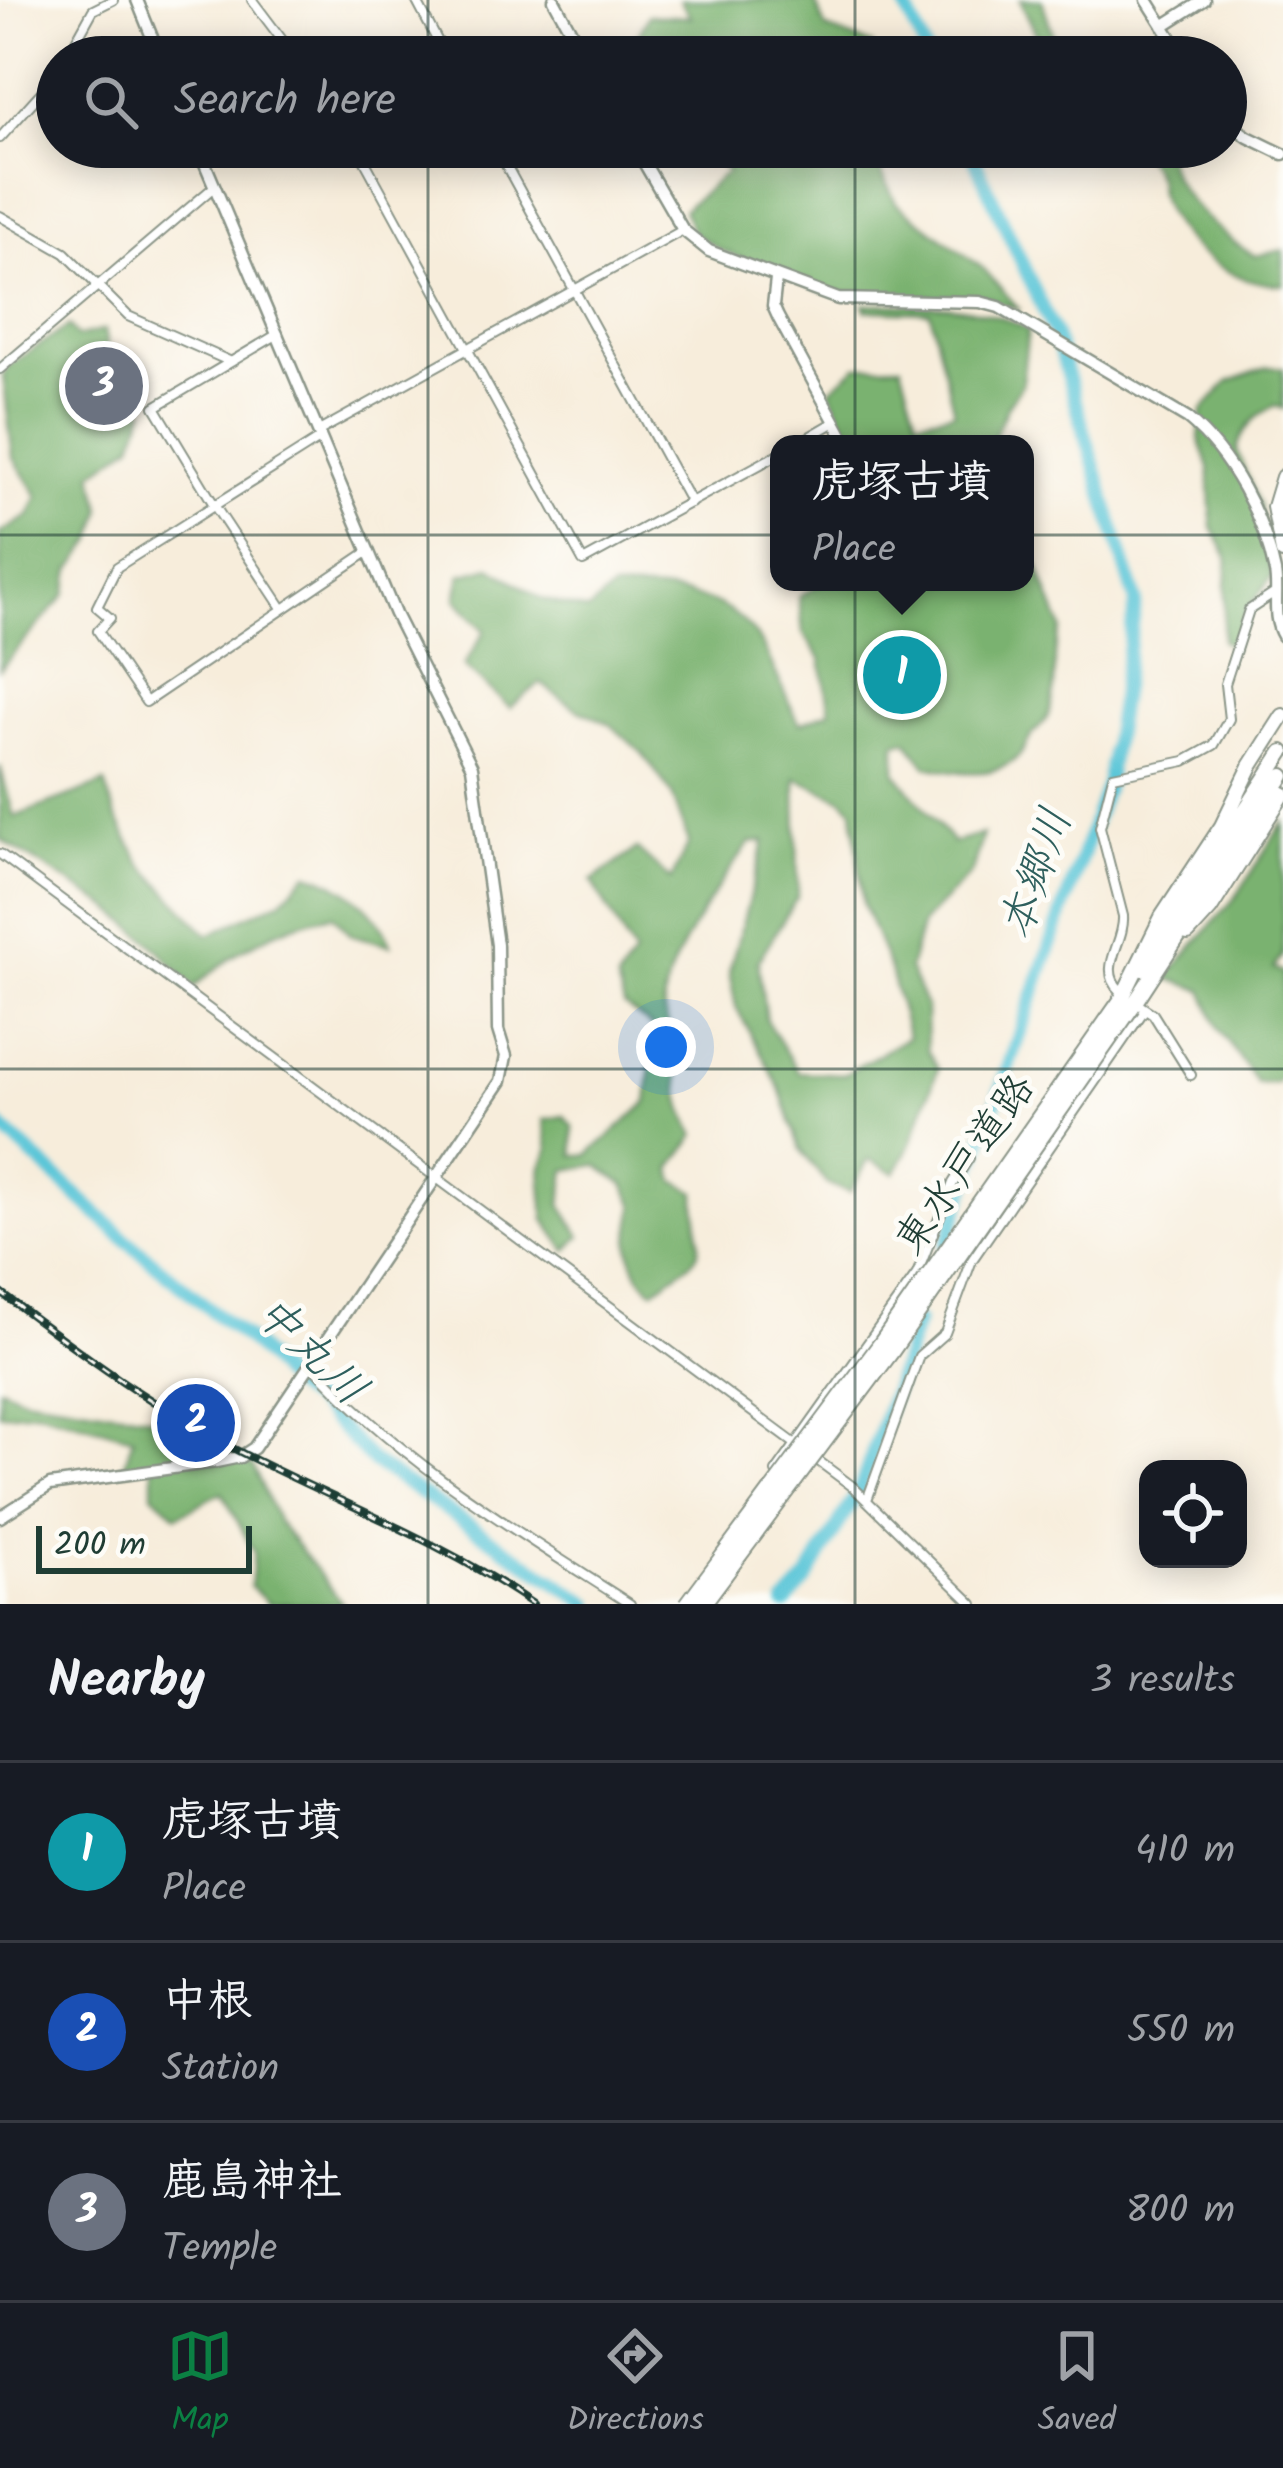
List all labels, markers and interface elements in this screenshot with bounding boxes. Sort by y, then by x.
search box [36,36,1247,168]
text: Search here [174,66,396,138]
icon: search [78,69,144,135]
pin: 3 [65,341,143,431]
popup [770,435,1034,591]
text: 虎塚古墳 [812,448,992,520]
text: Place [812,520,896,582]
pin: 1 [863,630,941,720]
water label: 本郷川 [982,798,1094,950]
your location [636,1017,696,1077]
street label: 東水戸道路 [878,1060,1054,1270]
water label: 中丸川 [236,1279,384,1425]
pin: 2 [157,1378,235,1468]
map controls [1139,1460,1247,1568]
button: locate [1139,1460,1247,1568]
scale bar [36,1520,252,1573]
text: 200 m [54,1520,146,1573]
text: Nearby [48,1642,205,1723]
text: 3 results [1090,1651,1235,1713]
text: 虎塚古墳 [162,1787,342,1859]
text: 1 [81,1821,93,1883]
text: 410 m [1135,1821,1235,1883]
text: Place [162,1859,246,1921]
text: 中根 [162,1967,252,2039]
text: 2 [76,2001,98,2063]
text: 550 m [1127,2001,1235,2063]
text: Station [162,2039,279,2101]
text: 鹿島神社 [162,2147,342,2219]
text: 3 [76,2181,98,2243]
text: 800 m [1126,2181,1235,2243]
text: Temple [162,2219,277,2281]
tab: Map [167,2323,233,2448]
tab: Directions [567,2323,704,2448]
tab: Saved [1038,2323,1116,2448]

